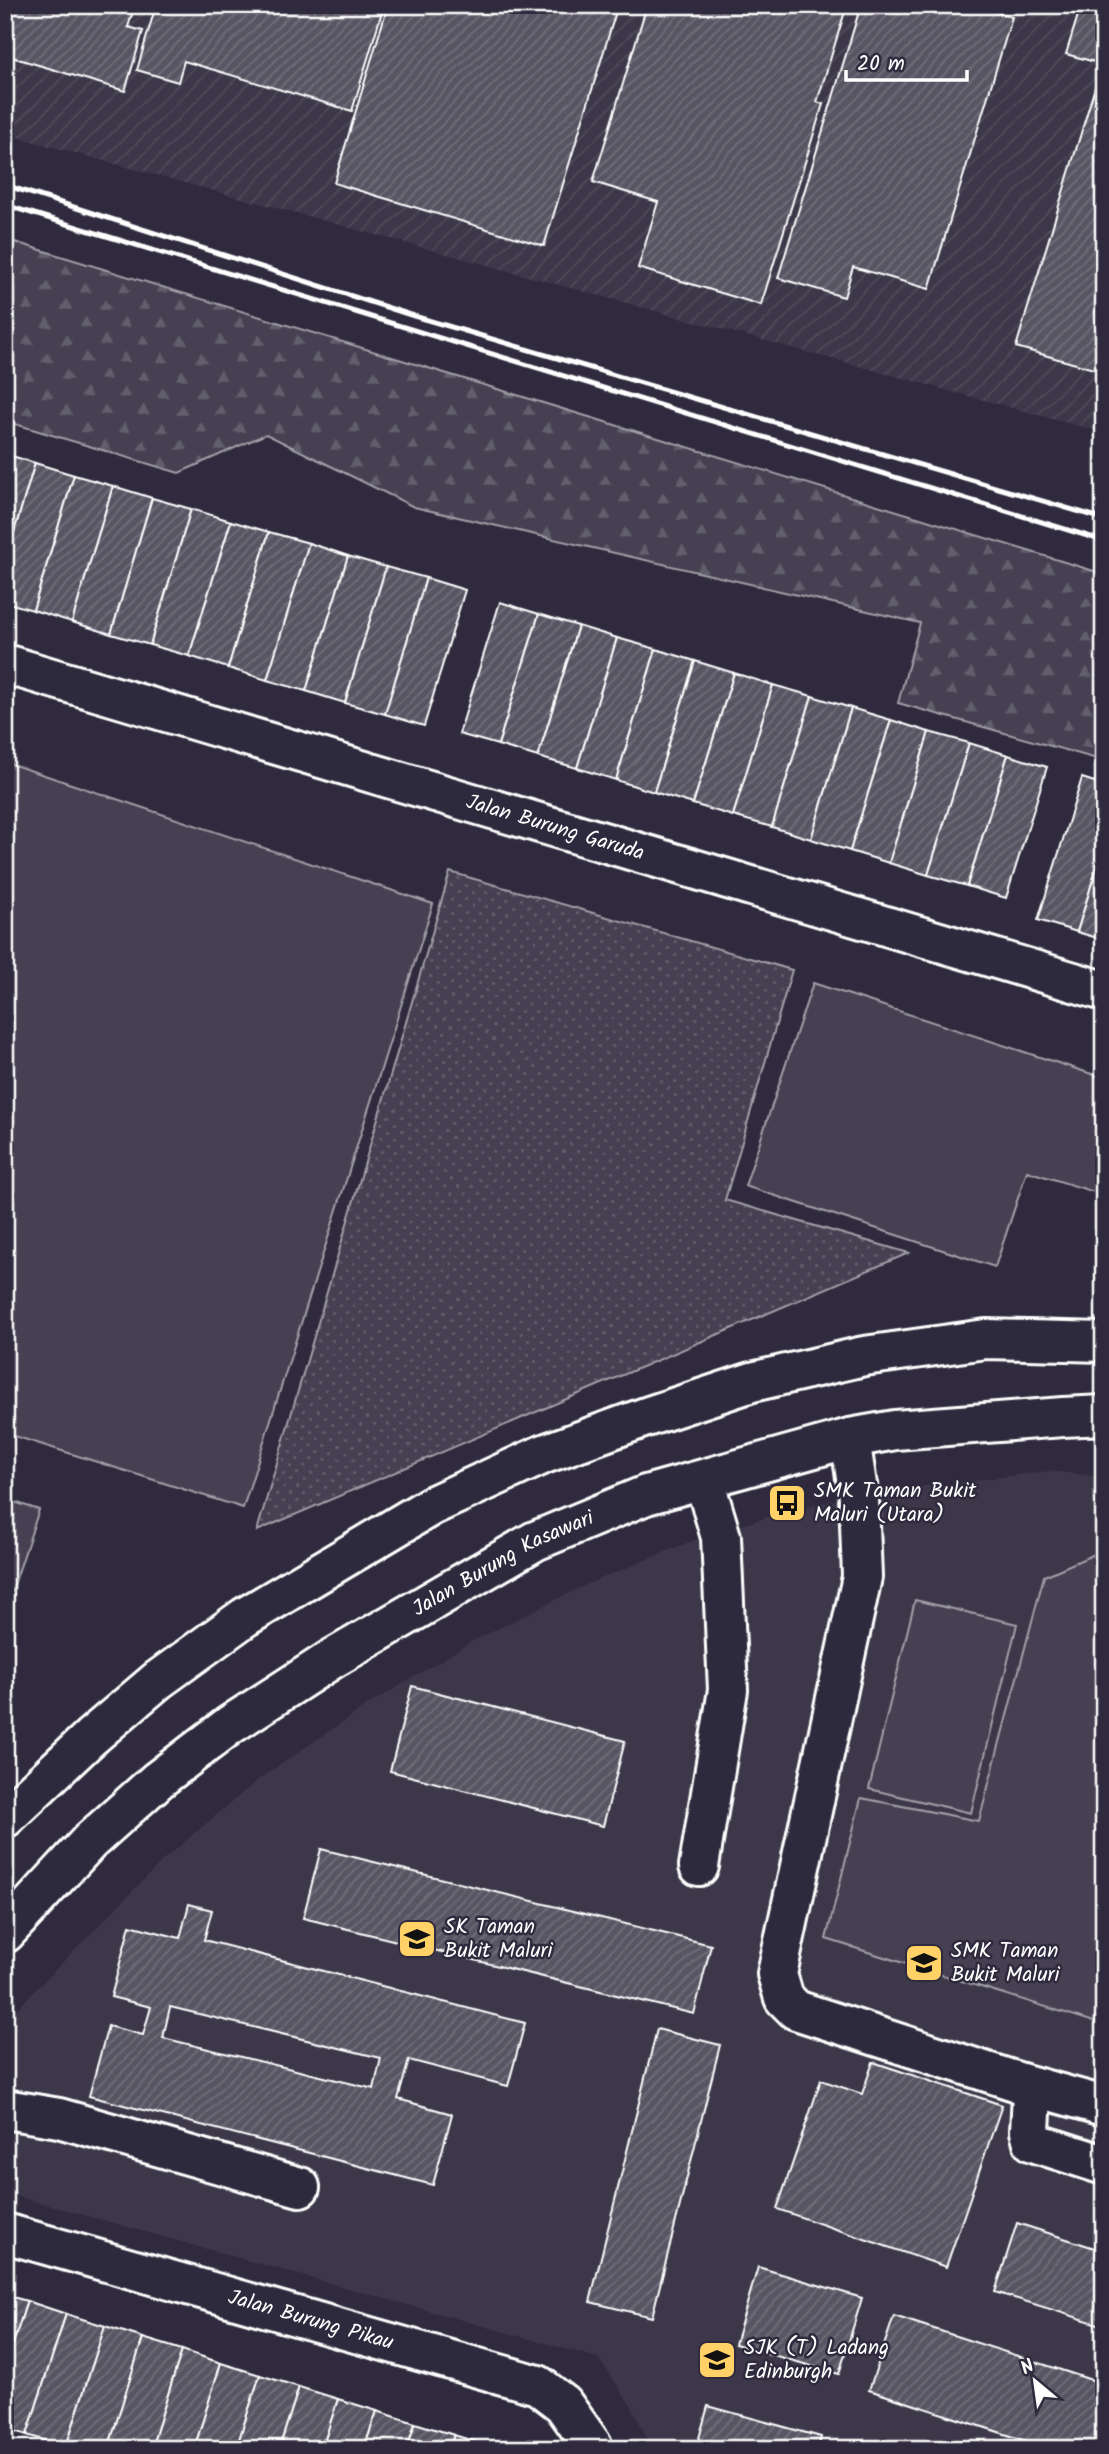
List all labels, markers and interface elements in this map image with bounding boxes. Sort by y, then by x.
scale bar [846,38,967,82]
text: 20 m [857,48,905,81]
street label: Jalan Burung Garuda [462,786,648,870]
place label: SMK Taman Bukit Maluri (Utara) [814,1475,977,1532]
bus stop icon: SMK Taman Bukit Maluri (Utara) [766,1482,808,1524]
street label: Jalan Burung Kasawari [406,1502,600,1625]
place label: SK Taman Bukit Maluri [444,1911,553,1968]
school or university icon: SK Taman Bukit Maluri [396,1918,438,1960]
place label: SMK Taman Bukit Maluri [951,1935,1060,1992]
school or university icon: SMK Taman Bukit Maluri [903,1942,945,1984]
street label: Jalan Burung Pikau [224,2281,397,2359]
place label: SJK (T) Ladang Edinburgh [744,2332,889,2389]
school or university icon: SJK (T) Ladang Edinburgh [696,2339,738,2381]
north arrow [1000,2346,1070,2416]
text: N [1015,2352,1040,2384]

